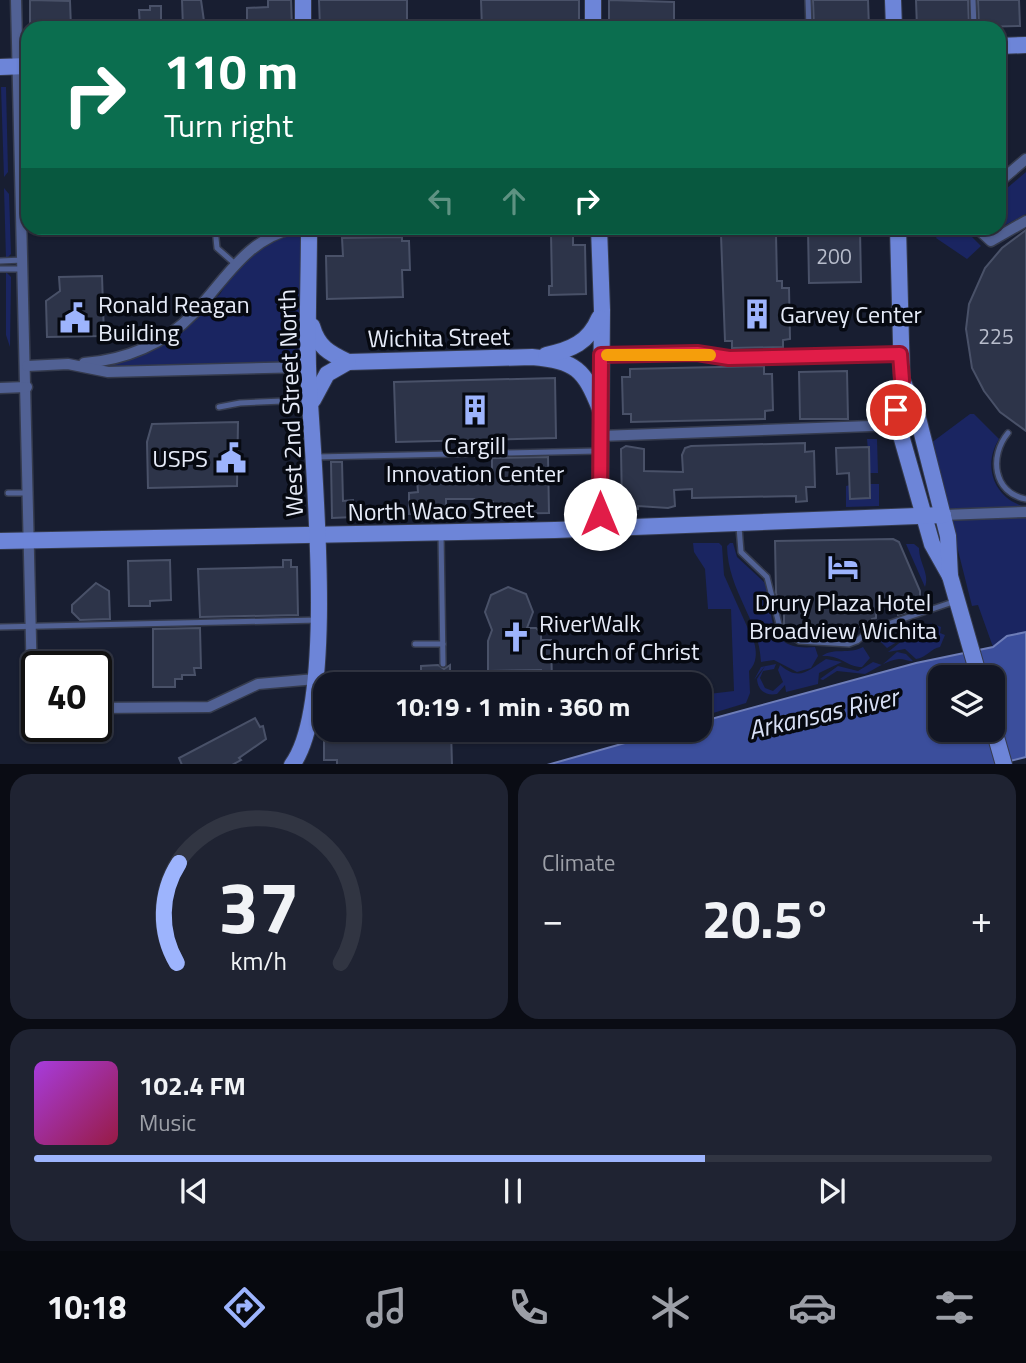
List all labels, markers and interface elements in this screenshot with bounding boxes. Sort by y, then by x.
text: 110 m [164,33,298,108]
icon: right [49,49,140,140]
text: Turn right [164,101,293,149]
icon: left [422,182,460,220]
icon: ahead [495,182,533,220]
icon: right [568,182,606,220]
house number: 200 [816,240,852,272]
place label: Ronald Reagan Building [98,286,250,350]
street label: West 2nd Street North [268,289,312,517]
place label: Garvey Center [780,296,922,332]
building icon: Garvey Center [740,297,774,331]
public building icon: Ronald Reagan Building [58,301,92,335]
street label: Wichita Street [367,318,511,356]
house number: 225 [978,320,1014,352]
pin [866,380,926,440]
icon: arrive [877,391,915,429]
building icon: Cargill Innovation Center [458,393,492,427]
place label: Cargill Innovation Center [386,427,564,491]
place label: USPS [152,440,208,476]
public building icon: USPS [214,441,248,475]
position arrow [563,477,637,551]
street label: North Waco Street [347,490,535,530]
hotel icon: Drury Plaza Hotel Broadview Wichita [826,550,860,584]
place label: Drury Plaza Hotel Broadview Wichita [749,584,937,648]
place label: RiverWalk Church of Christ [539,605,700,669]
church icon: RiverWalk Church of Christ [499,620,533,654]
speed limit sign: 40 [21,651,112,742]
map controls [928,665,1005,742]
button: layers [928,665,1005,742]
water label: Arkansas River [744,676,904,749]
text: 10:19 · 1 min · 360 m [395,687,630,726]
text: Climate [542,845,615,880]
text: 37 [218,851,300,961]
text: 20.5° [702,879,832,958]
text: − [542,890,563,948]
text: + [971,890,992,948]
text: km/h [231,941,287,979]
text: 102.4 FM [139,1066,246,1105]
text: Music [139,1105,196,1140]
icon: previous [175,1172,213,1210]
icon: pause [494,1172,532,1210]
icon: next [813,1172,851,1210]
text: 10:18 [47,1283,126,1331]
icon: directions [220,1283,269,1332]
icon: music [362,1283,411,1332]
icon: phone [504,1283,553,1332]
icon: climate [646,1283,695,1332]
icon: car [788,1283,837,1332]
icon: filters [930,1283,979,1332]

